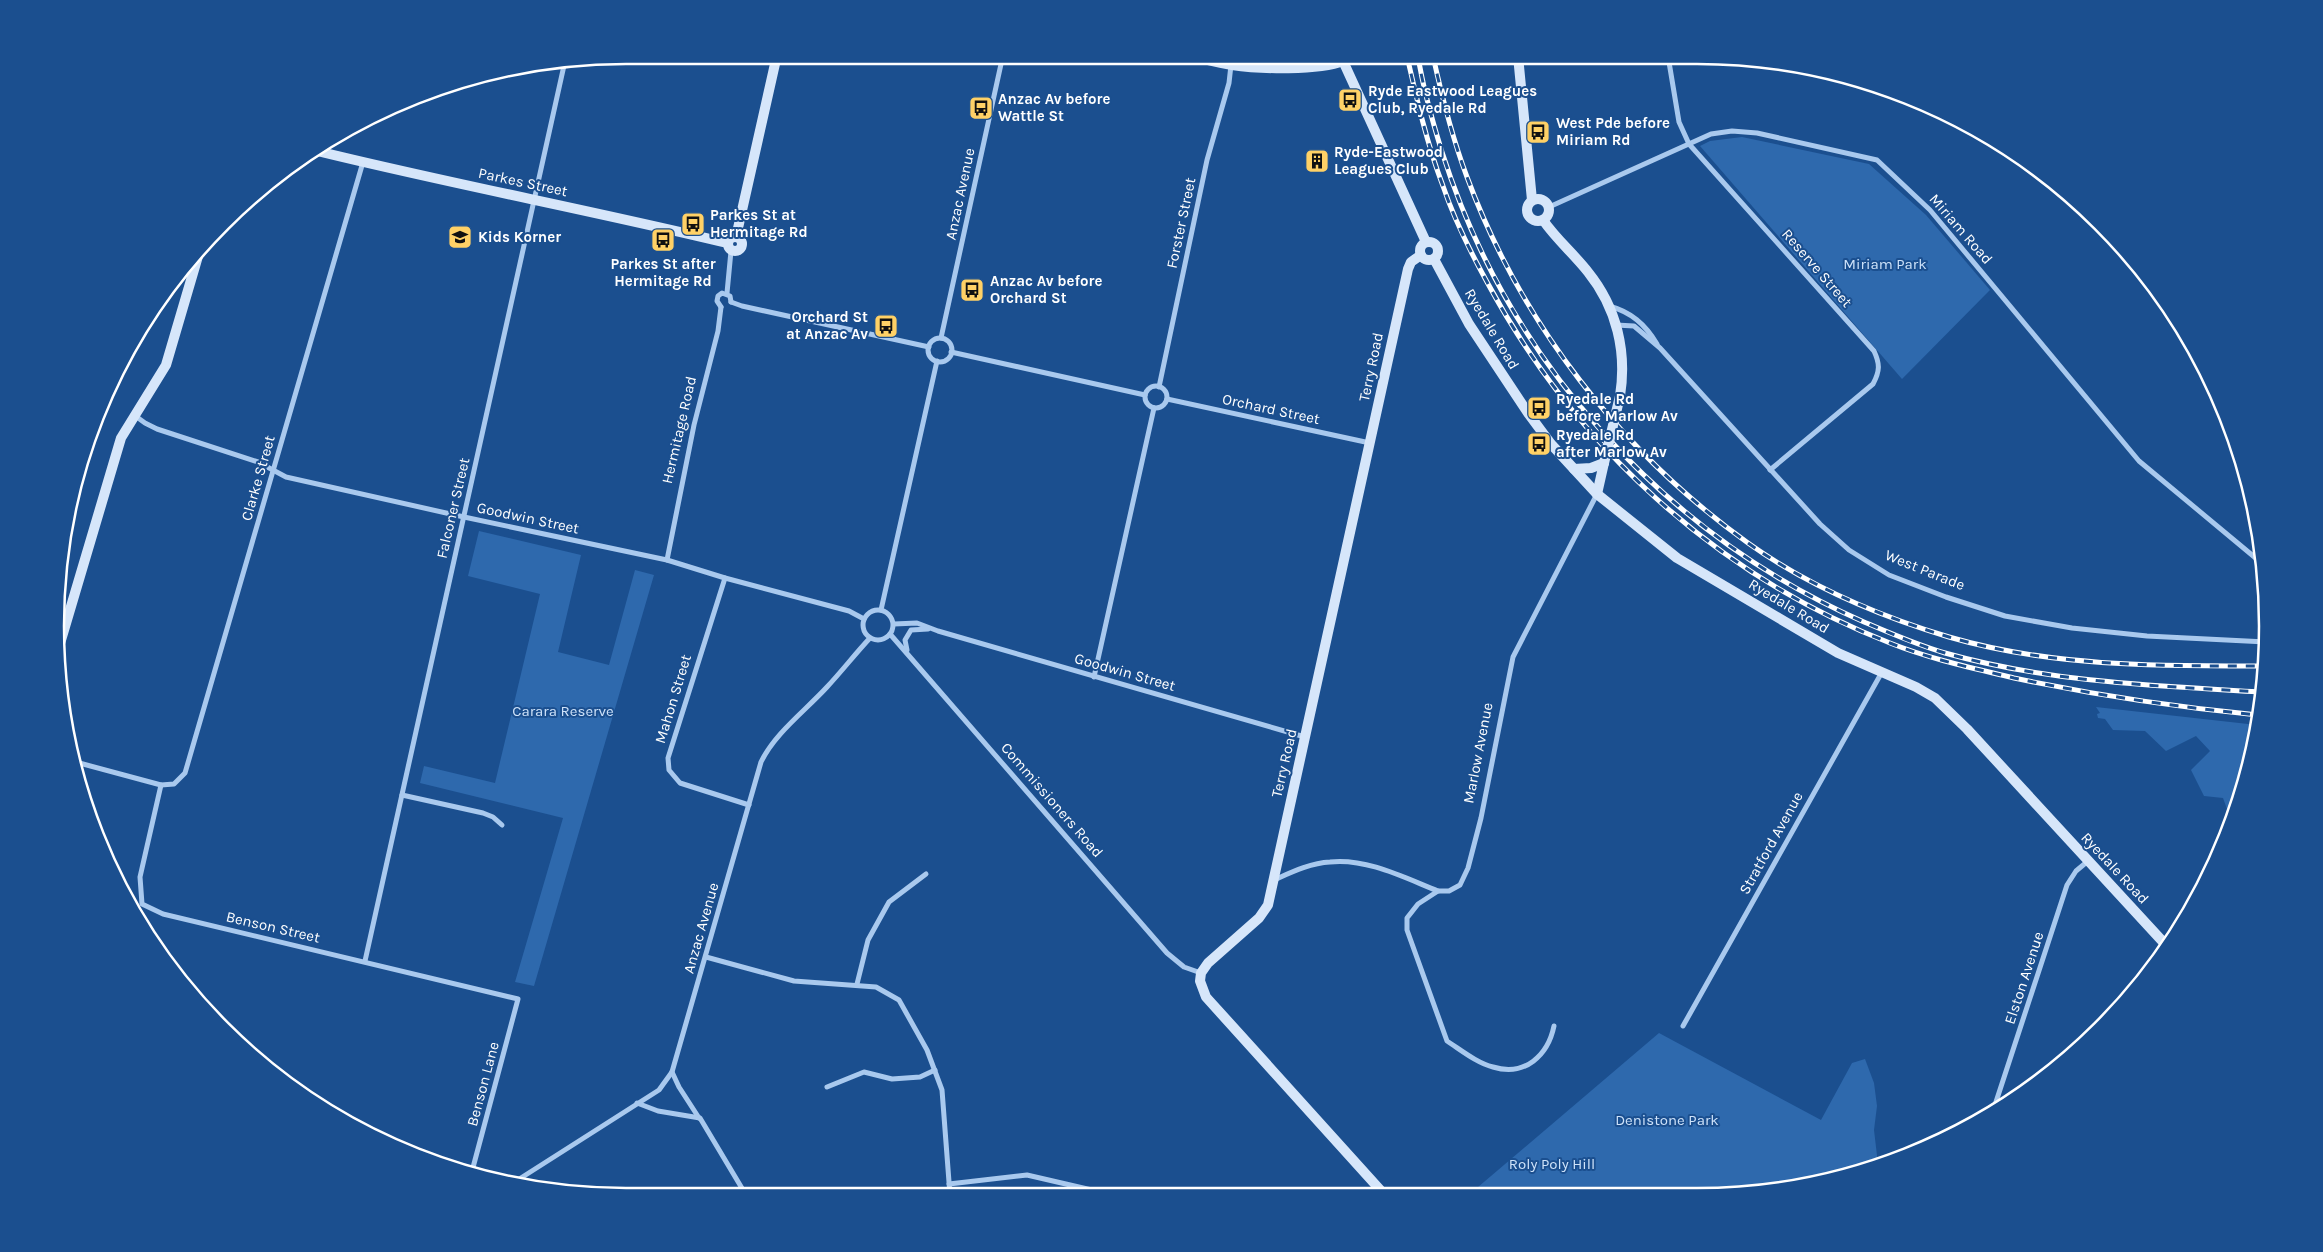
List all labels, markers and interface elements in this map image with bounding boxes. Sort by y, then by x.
place label: Ryde Eastwood Leagues Club, Ryedale Rd [1368,82,1537,117]
bus stop icon: Ryde Eastwood Leagues Club, Ryedale Rd [1337,87,1363,113]
place label: Anzac Av before Wattle St [998,90,1110,125]
bus stop icon: Anzac Av before Wattle St [968,95,994,121]
place label: West Pde before Miriam Rd [1556,114,1670,149]
bus stop icon: West Pde before Miriam Rd [1525,119,1551,145]
place label: Ryde-Eastwood Leagues Club [1334,143,1443,178]
street label: Anzac Avenue [941,146,979,242]
building icon: Ryde-Eastwood Leagues Club [1304,148,1330,174]
street label: Parkes Street [477,164,570,200]
street label: Forster Street [1163,176,1199,270]
street label: Miriam Road [1926,190,1996,268]
place label: Parkes St at Hermitage Rd [710,206,808,241]
bus stop icon: Parkes St at Hermitage Rd [680,211,706,237]
school or university icon: Kids Korner [447,224,473,250]
street label: Reserve Street [1778,225,1856,311]
bus stop icon: Parkes St after Hermitage Rd [650,227,676,253]
place label: Kids Korner [478,228,561,246]
place label: Parkes St after Hermitage Rd [610,255,716,290]
park label: Miriam Park [1843,255,1927,273]
place label: Anzac Av before Orchard St [990,272,1102,307]
bus stop icon: Anzac Av before Orchard St [959,277,985,303]
street label: Ryedale Road [1461,285,1523,373]
place label: Orchard St at Anzac Av [786,308,868,343]
bus stop icon: Orchard St at Anzac Av [873,313,899,339]
street label: Terry Road [1355,331,1387,403]
street label: Hermitage Road [658,374,700,486]
street label: Orchard Street [1221,390,1322,428]
place label: Ryedale Rd before Marlow Av [1556,390,1678,425]
bus stop icon: Ryedale Rd before Marlow Av [1526,395,1552,421]
place label: Ryedale Rd after Marlow Av [1556,426,1667,461]
bus stop icon: Ryedale Rd after Marlow Av [1526,431,1552,457]
street label: Clarke Street [237,433,279,523]
street label: Falconer Street [433,456,473,560]
street label: Goodwin Street [475,498,581,538]
street label: West Parade [1882,546,1968,594]
street label: Ryedale Road [1745,575,1833,637]
street label: Goodwin Street [1072,649,1178,695]
street label: Mahon Street [651,652,695,746]
street label: Marlow Avenue [1459,701,1497,805]
park label: Carara Reserve [512,702,614,720]
street label: Terry Road [1267,727,1301,799]
street label: Commissioners Road [997,739,1107,861]
street label: Stratford Avenue [1735,789,1807,897]
street label: Ryedale Road [2077,829,2153,907]
street label: Anzac Avenue [679,880,723,976]
street label: Benson Street [224,907,322,947]
street label: Elston Avenue [2001,929,2047,1027]
street label: Benson Lane [463,1040,503,1128]
park label: Denistone Park [1615,1111,1719,1129]
park label: Roly Poly Hill [1509,1155,1595,1173]

